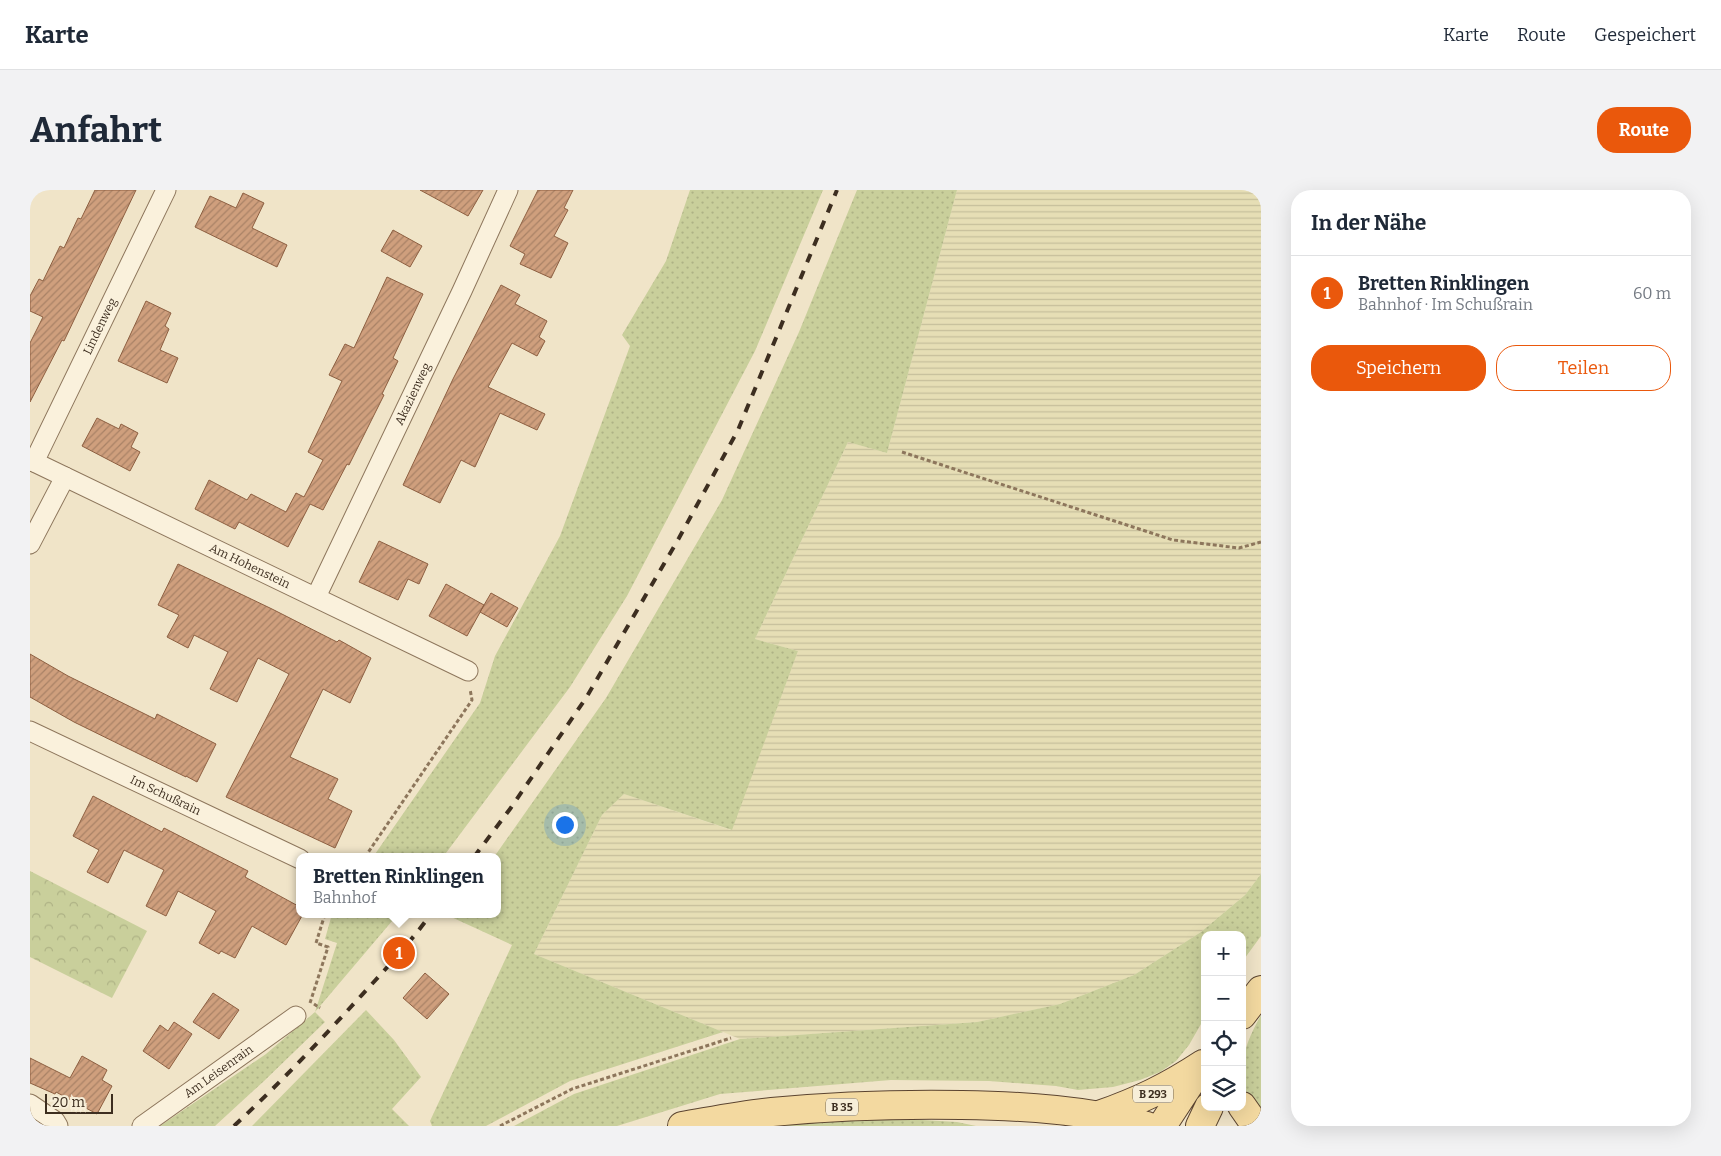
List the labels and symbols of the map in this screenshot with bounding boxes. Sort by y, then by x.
street label: Lindenweg [80,295,120,357]
street label: Akazienweg [392,360,434,427]
street label: Am Hohenstein [207,541,293,591]
street label: Im Schußrain [128,773,203,818]
your location [552,812,578,838]
pin: 1 [383,934,415,972]
street label: Am Leisenrain [181,1042,256,1101]
road number: B 293 [1133,1086,1173,1102]
scale bar [45,1091,112,1114]
road number: B 35 [826,1099,858,1116]

